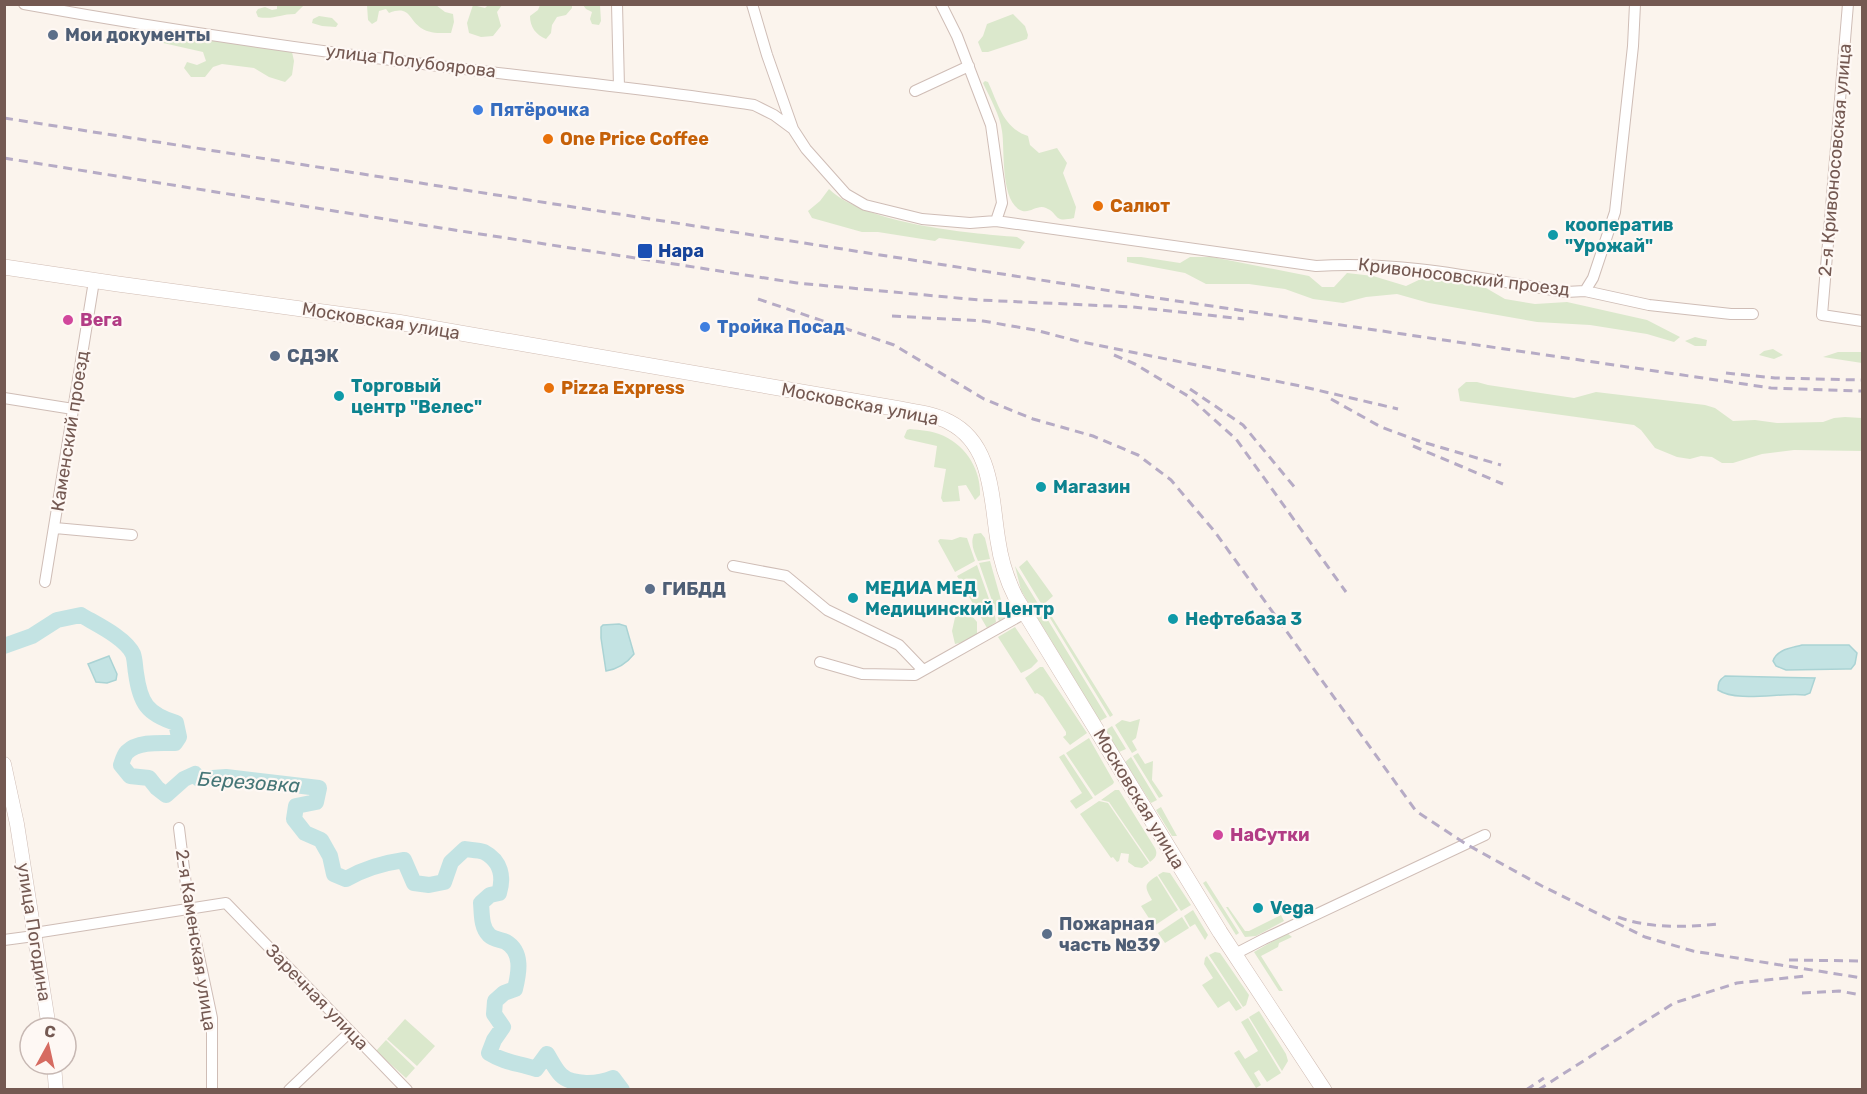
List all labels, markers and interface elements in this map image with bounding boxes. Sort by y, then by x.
place label: Мои документы [65,24,211,46]
marker: Мои документы [46,28,60,42]
street label: улица Полубоярова [325,40,497,82]
street label: 2-я Кривоносовская улица [1814,43,1856,277]
place label: Пятёрочка [490,99,590,121]
marker: Пятёрочка [471,103,485,117]
place label: One Price Coffee [560,128,709,150]
marker: One Price Coffee [541,132,555,146]
place label: Салют [1110,195,1170,217]
marker: Салют [1091,199,1105,213]
place label: кооператив "Урожай" [1565,214,1674,257]
marker: кооператив "Урожай" [1546,228,1560,242]
place label: Нара [658,240,704,262]
marker: Нара [636,242,654,260]
street label: Кривоносовский проезд [1357,253,1571,301]
street label: Московская улица [300,298,462,344]
place label: Вега [80,309,122,331]
marker: Вега [61,313,75,327]
place label: Тройка Посад [717,316,845,338]
marker: Тройка Посад [698,320,712,334]
place label: СДЭК [287,345,339,367]
street label: Каменский проезд [46,349,94,513]
marker: СДЭК [268,349,282,363]
place label: Торговый центр "Велес" [351,375,482,418]
place label: Pizza Express [561,377,685,399]
street label: Московская улица [780,378,940,430]
marker: Pizza Express [542,381,556,395]
marker: Торговый центр "Велес" [332,389,346,403]
place label: Магазин [1053,476,1130,498]
marker: Магазин [1034,480,1048,494]
place label: МЕДИА МЕД Медицинский Центр [865,577,1054,620]
place label: ГИБДД [662,578,726,600]
marker: ГИБДД [643,582,657,596]
marker: МЕДИА МЕД Медицинский Центр [846,591,860,605]
place label: Нефтебаза 3 [1185,608,1302,630]
marker: Нефтебаза 3 [1166,612,1180,626]
street label: Московская улица [1088,725,1190,873]
water label: Березовка [197,766,301,798]
place label: НаСутки [1230,824,1310,846]
marker: НаСутки [1211,828,1225,842]
street label: 2-я Каменская улица [171,848,221,1032]
street label: улица Погодина [12,861,56,1003]
place label: Vega [1270,897,1314,919]
marker: Vega [1251,901,1265,915]
place label: Пожарная часть №39 [1059,913,1160,956]
marker: Пожарная часть №39 [1040,927,1054,941]
street label: Заречная улица [261,939,373,1055]
north arrow [18,1016,78,1076]
text: С [43,1021,57,1042]

